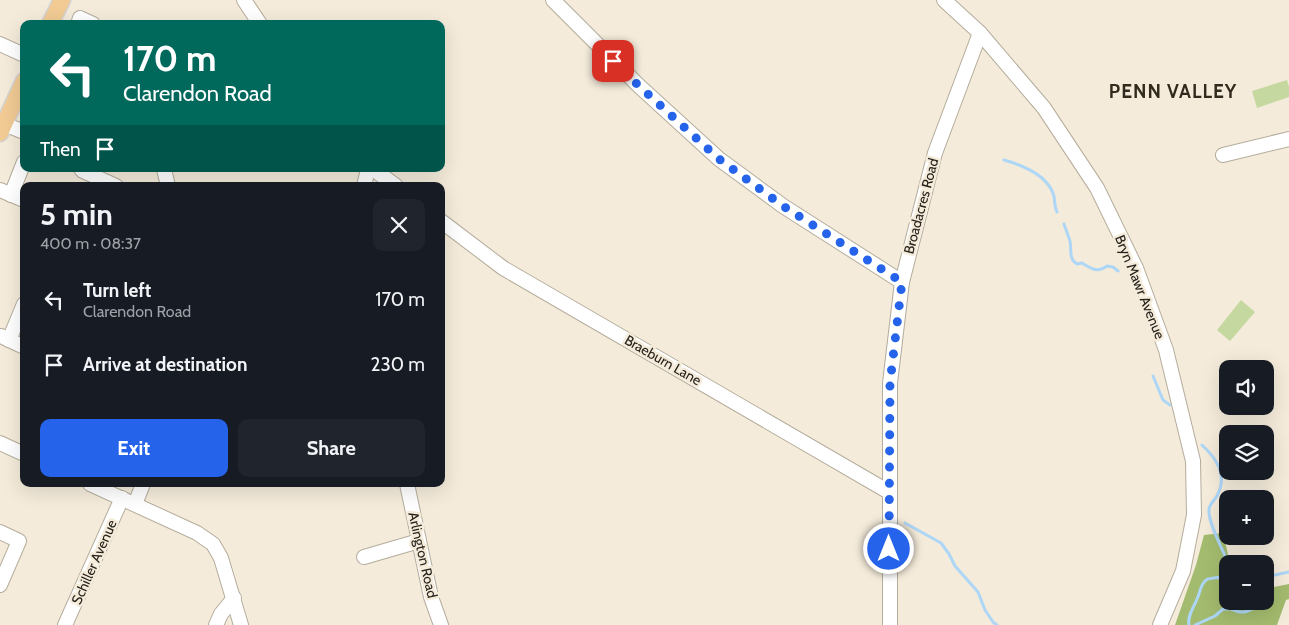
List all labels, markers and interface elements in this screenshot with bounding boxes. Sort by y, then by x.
text: 170 m [123,37,216,80]
icon: left [40,40,105,105]
pin [592,40,634,82]
icon: arrive [599,47,627,75]
text: Clarendon Road [123,80,272,107]
district label: PENN VALLEY [1109,80,1237,103]
icon: arrive [91,135,119,163]
text: Then [40,138,81,161]
street label: Broadacres Road [900,156,942,256]
text: 5 min [40,196,113,233]
button: close [373,199,425,251]
street label: Bryn Mawr Avenue [1111,232,1169,342]
text: 400 m · 08:37 [40,234,141,253]
text: Turn left [83,279,151,302]
icon: left [40,286,68,314]
text: 170 m [375,288,425,311]
text: Clarendon Road [83,302,191,321]
street label: Braeburn Lane [621,331,705,389]
icon: arrive [40,351,68,379]
text: Arrive at destination [83,353,247,376]
text: 230 m [371,353,425,376]
map controls [1219,360,1274,610]
button: sound [1219,360,1274,415]
button: Exit [40,419,228,477]
button: Share [238,419,425,477]
button: layers [1219,425,1274,480]
button: + [1219,490,1274,545]
street label: Arlington Road [404,510,442,600]
street label: Schiller Avenue [67,517,121,607]
position arrow [862,522,914,574]
button: − [1219,555,1274,610]

